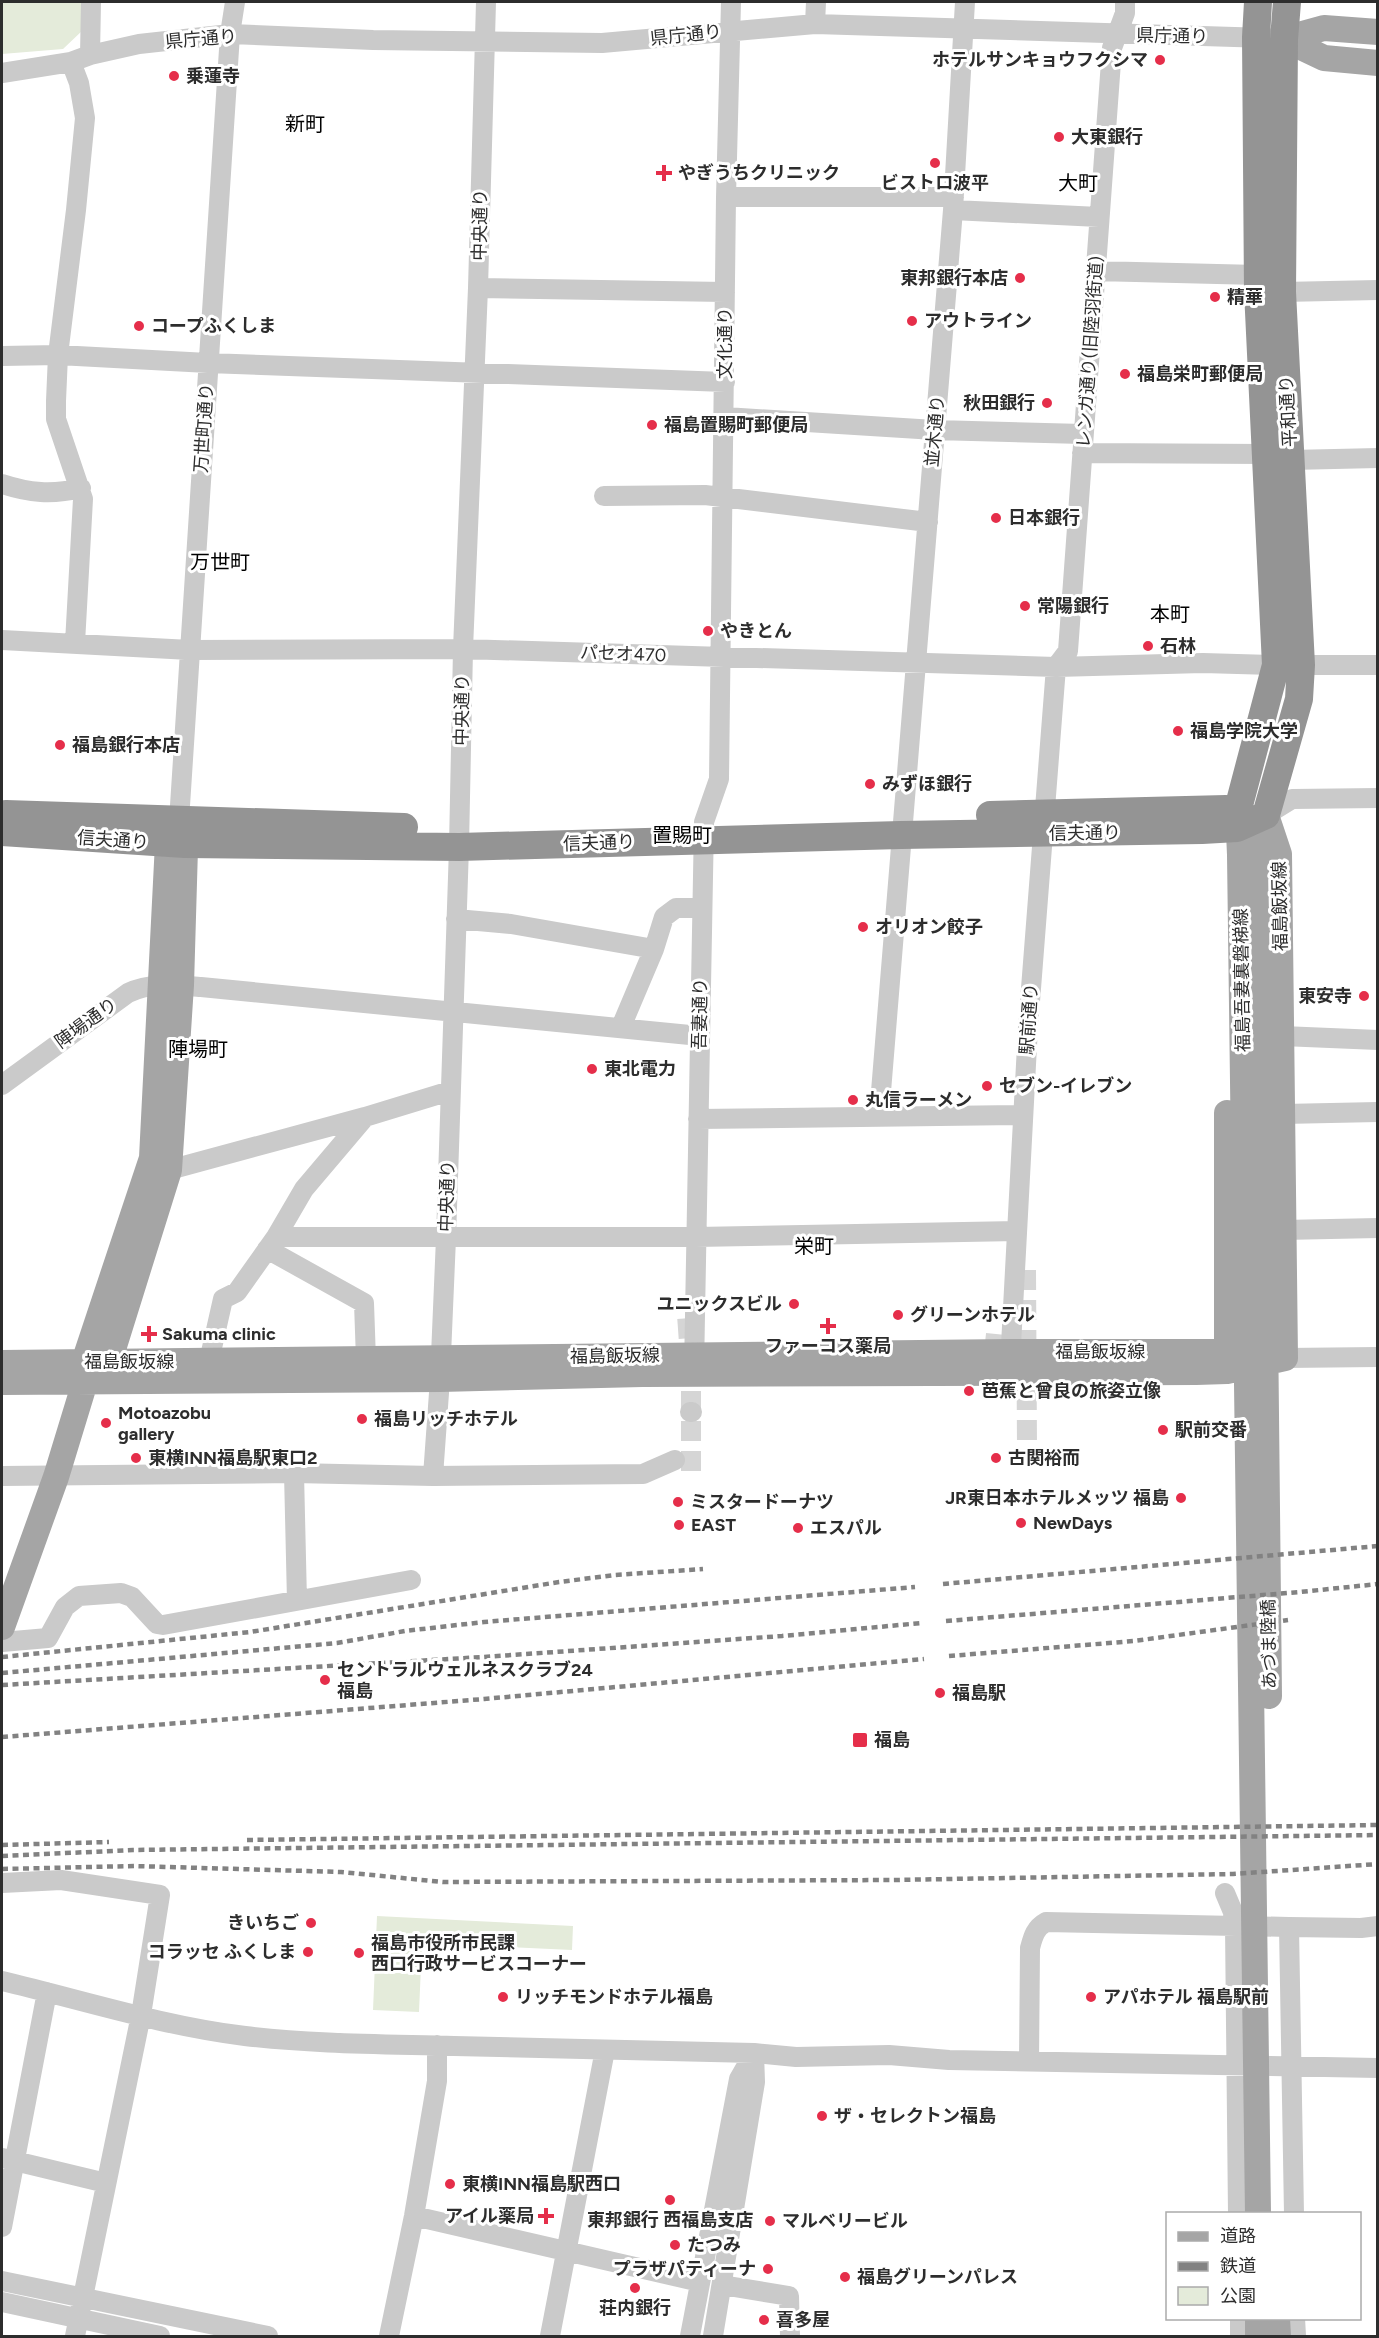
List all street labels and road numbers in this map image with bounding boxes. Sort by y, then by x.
street label: 県庁通り [649,20,723,50]
street label: 県庁通り [1136,24,1208,48]
street label: 県庁通り [164,25,238,53]
street label: 中央通り [468,189,492,261]
street label: レンガ通り(旧陸羽街道) [1072,255,1108,449]
street label: 文化通り [714,307,736,379]
street label: 平和通り [1275,374,1301,448]
street label: 万世町通り [190,382,218,474]
street label: 並木通り [921,394,949,468]
street label: パセオ470 [579,641,667,667]
street label: 中央通り [450,674,474,746]
street label: 信夫通り [1049,821,1121,845]
street label: 信夫通り [76,827,150,853]
street label: 信夫通り [563,831,635,855]
street label: 福島飯坂線 [1268,861,1292,951]
street label: 福島吾妻裏磐梯線 [1230,908,1254,1052]
street label: 吾妻通り [688,978,712,1050]
street label: 駅前通り [1016,982,1042,1056]
street label: 陣場通り [50,993,122,1053]
street label: 中央通り [435,1160,459,1232]
street label: 福島飯坂線 [1055,1341,1145,1363]
street label: 福島飯坂線 [570,1344,660,1368]
street label: 福島飯坂線 [84,1351,174,1373]
street label: あづま陸橋 [1257,1599,1281,1689]

